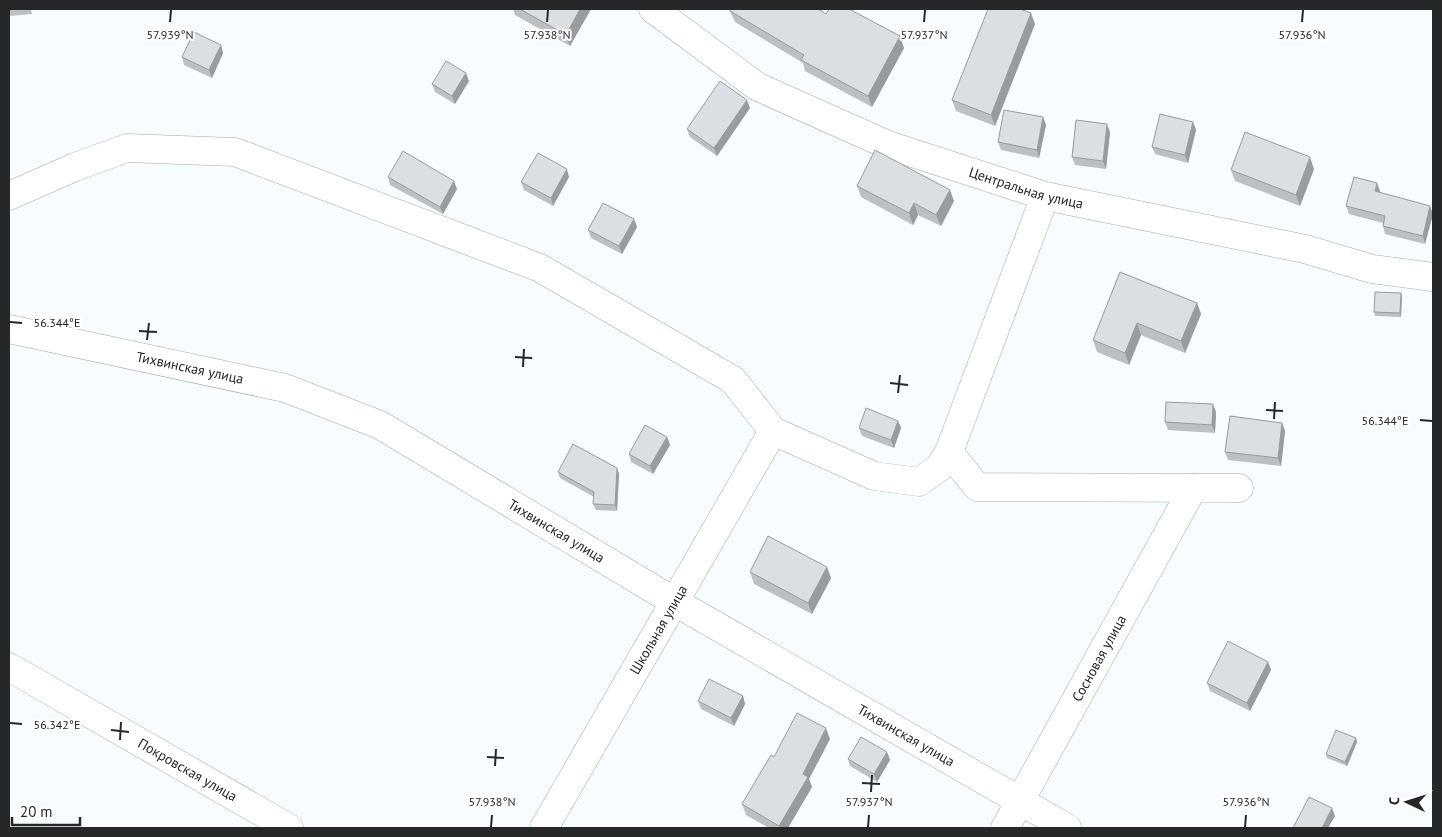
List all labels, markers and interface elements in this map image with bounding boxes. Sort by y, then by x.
text: 57.939°N [146,27,194,42]
text: 57.938°N [523,27,571,42]
text: 57.937°N [900,27,948,42]
text: 57.936°N [1278,27,1326,42]
street label: Центральная улица [967,163,1085,213]
text: 56.344°E [34,315,80,330]
street label: Тихвинская улица [135,347,245,388]
text: 56.344°E [1362,413,1408,428]
street label: Тихвинская улица [505,495,608,567]
street label: Школьная улица [626,582,691,678]
street label: Сосновая улица [1068,612,1130,705]
street label: Тихвинская улица [854,700,958,770]
text: 56.342°E [34,717,80,732]
street label: Покровская улица [135,734,240,805]
north arrow [1382,777,1432,827]
scale bar [12,794,80,826]
text: 57.938°N [468,794,516,809]
text: 57.937°N [845,794,893,809]
text: 57.936°N [1222,794,1270,809]
text: С [1385,796,1403,806]
text: 20 m [20,802,53,821]

